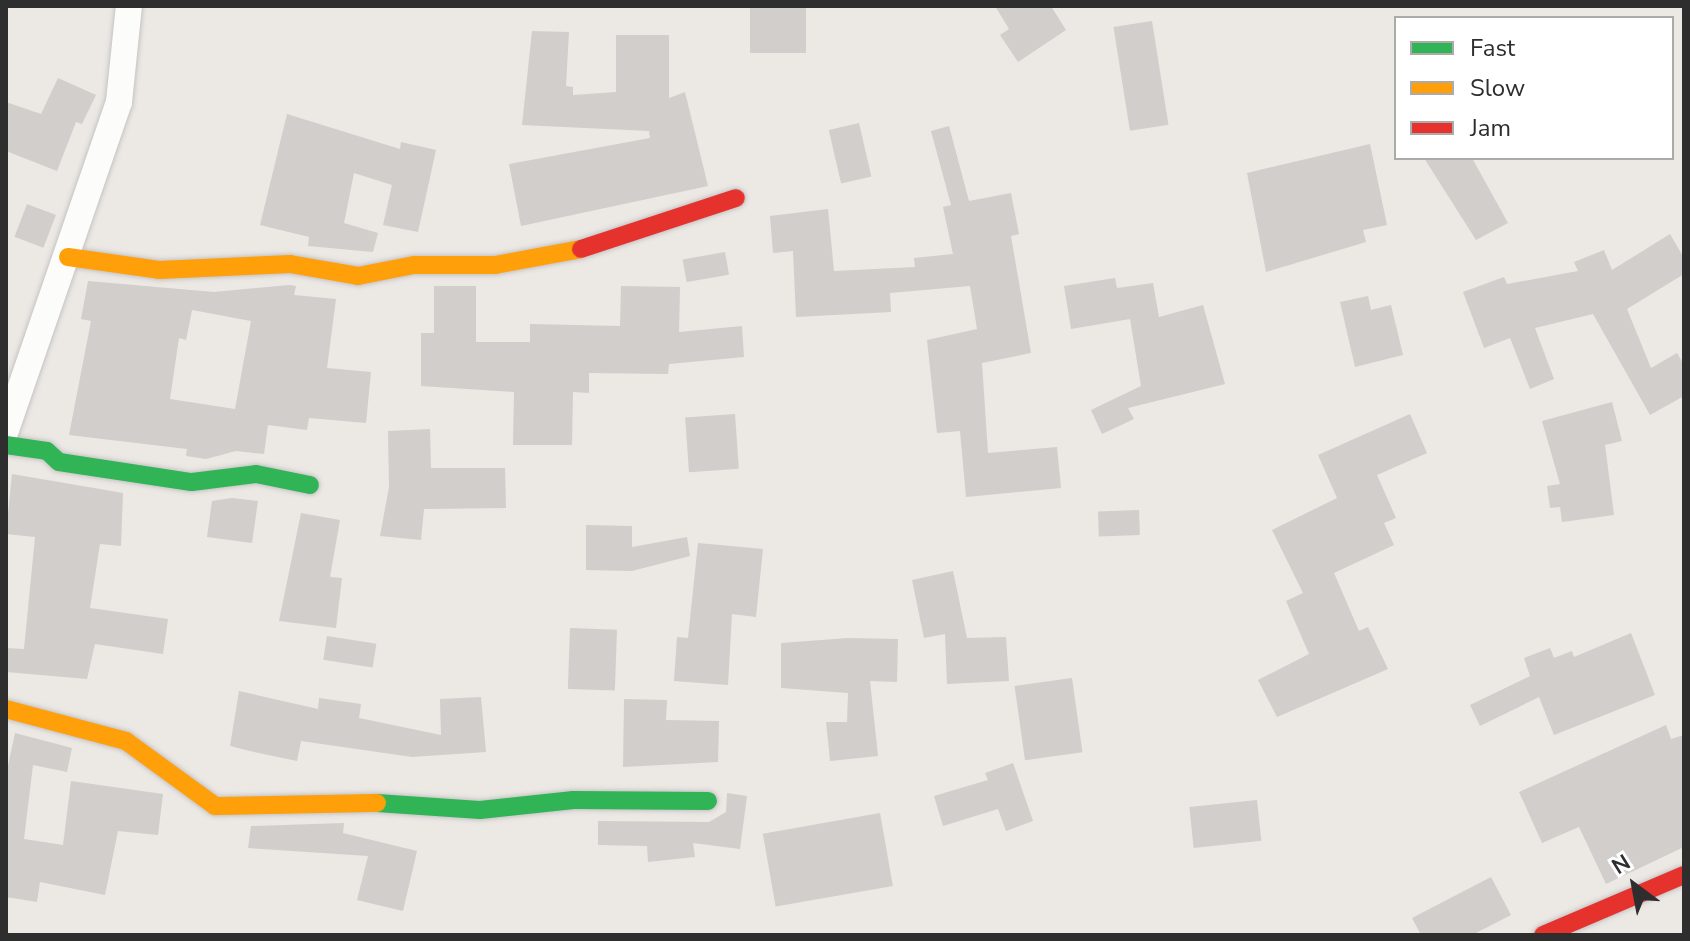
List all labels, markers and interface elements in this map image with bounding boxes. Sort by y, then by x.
legend [1394,16,1674,160]
text: Fast [1470,32,1515,64]
text: Slow [1470,72,1525,104]
text: Jam [1470,112,1511,144]
north arrow [1594,845,1674,925]
text: N [1606,848,1636,882]

